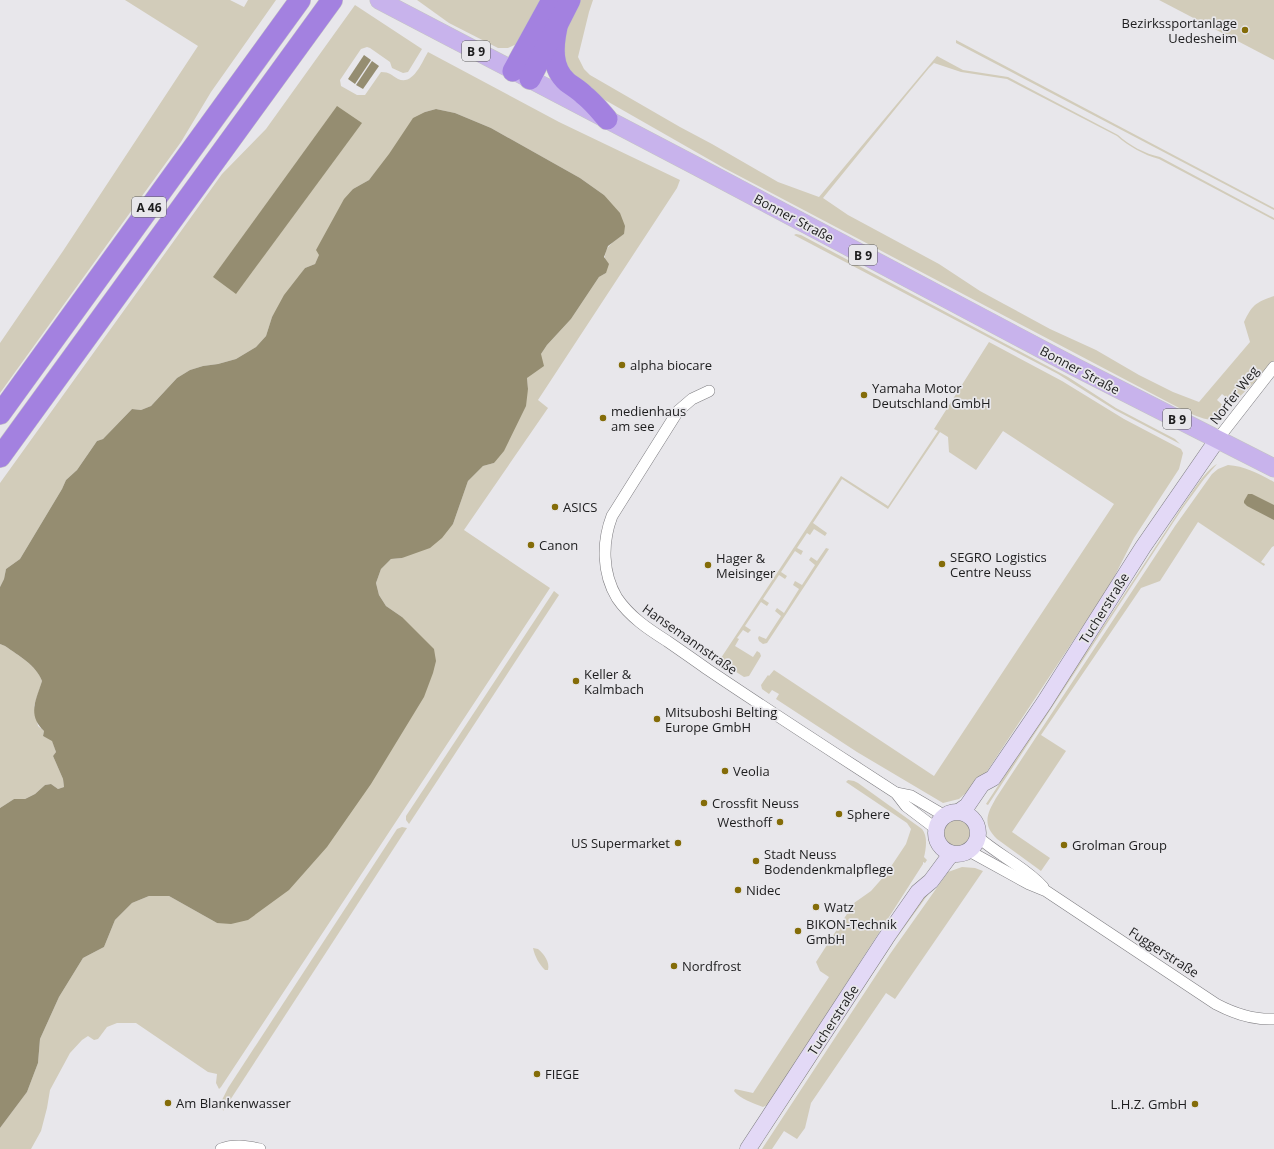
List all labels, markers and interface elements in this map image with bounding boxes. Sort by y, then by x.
place label: Bezirkssportanlage Uedesheim [1122,14,1237,47]
marker: Bezirkssportanlage Uedesheim [1240,25,1250,35]
road number: B 9 [462,41,490,61]
street label: Bonner Straße [751,189,837,247]
road number: A 46 [132,197,166,217]
road number: B 9 [849,245,877,265]
street label: Bonner Straße [1037,341,1123,399]
place label: alpha biocare [630,356,712,374]
marker: alpha biocare [617,360,627,370]
street label: Norfer Weg [1205,362,1263,428]
place label: Yamaha Motor Deutschland GmbH [872,379,991,412]
marker: Yamaha Motor Deutschland GmbH [859,390,869,400]
place label: medienhaus am see [611,402,686,435]
road number: B 9 [1163,409,1191,429]
marker: medienhaus am see [598,413,608,423]
place label: ASICS [563,498,597,516]
marker: ASICS [550,502,560,512]
place label: Canon [539,536,578,554]
marker: Canon [526,540,536,550]
place label: SEGRO Logistics Centre Neuss [950,548,1047,581]
place label: Hager & Meisinger [716,549,776,582]
marker: SEGRO Logistics Centre Neuss [937,559,947,569]
marker: Hager & Meisinger [703,560,713,570]
street label: Tucherstraße [1075,569,1133,647]
street label: Hansemannstraße [639,599,741,679]
place label: Keller & Kalmbach [584,665,644,698]
marker: Keller & Kalmbach [571,676,581,686]
place label: Mitsuboshi Belting Europe GmbH [665,703,777,736]
marker: Mitsuboshi Belting Europe GmbH [652,714,662,724]
place label: Veolia [733,762,770,780]
marker: Veolia [720,766,730,776]
place label: Crossfit Neuss [712,794,799,812]
marker: Crossfit Neuss [699,798,709,808]
place label: Sphere [847,805,890,823]
marker: Sphere [834,809,844,819]
place label: Westhoff [717,813,773,831]
marker: Westhoff [775,817,785,827]
place label: US Supermarket [571,834,670,852]
place label: Grolman Group [1072,836,1167,854]
marker: US Supermarket [673,838,683,848]
marker: Grolman Group [1059,840,1069,850]
place label: Stadt Neuss Bodendenkmalpflege [764,845,893,878]
marker: Stadt Neuss Bodendenkmalpflege [751,856,761,866]
place label: Nidec [746,881,781,899]
marker: Nidec [733,885,743,895]
place label: Watz [824,898,854,916]
marker: Watz [811,902,821,912]
place label: BIKON-Technik GmbH [806,915,897,948]
street label: Fuggerstraße [1125,923,1203,981]
marker: BIKON-Technik GmbH [793,926,803,936]
place label: Nordfrost [682,957,742,975]
marker: Nordfrost [669,961,679,971]
street label: Tucherstraße [803,981,863,1059]
place label: FIEGE [545,1065,579,1083]
marker: FIEGE [532,1069,542,1079]
place label: Am Blankenwasser [176,1094,292,1112]
place label: L.H.Z. GmbH [1111,1095,1187,1113]
marker: Am Blankenwasser [163,1098,173,1108]
marker: L.H.Z. GmbH [1190,1099,1200,1109]

